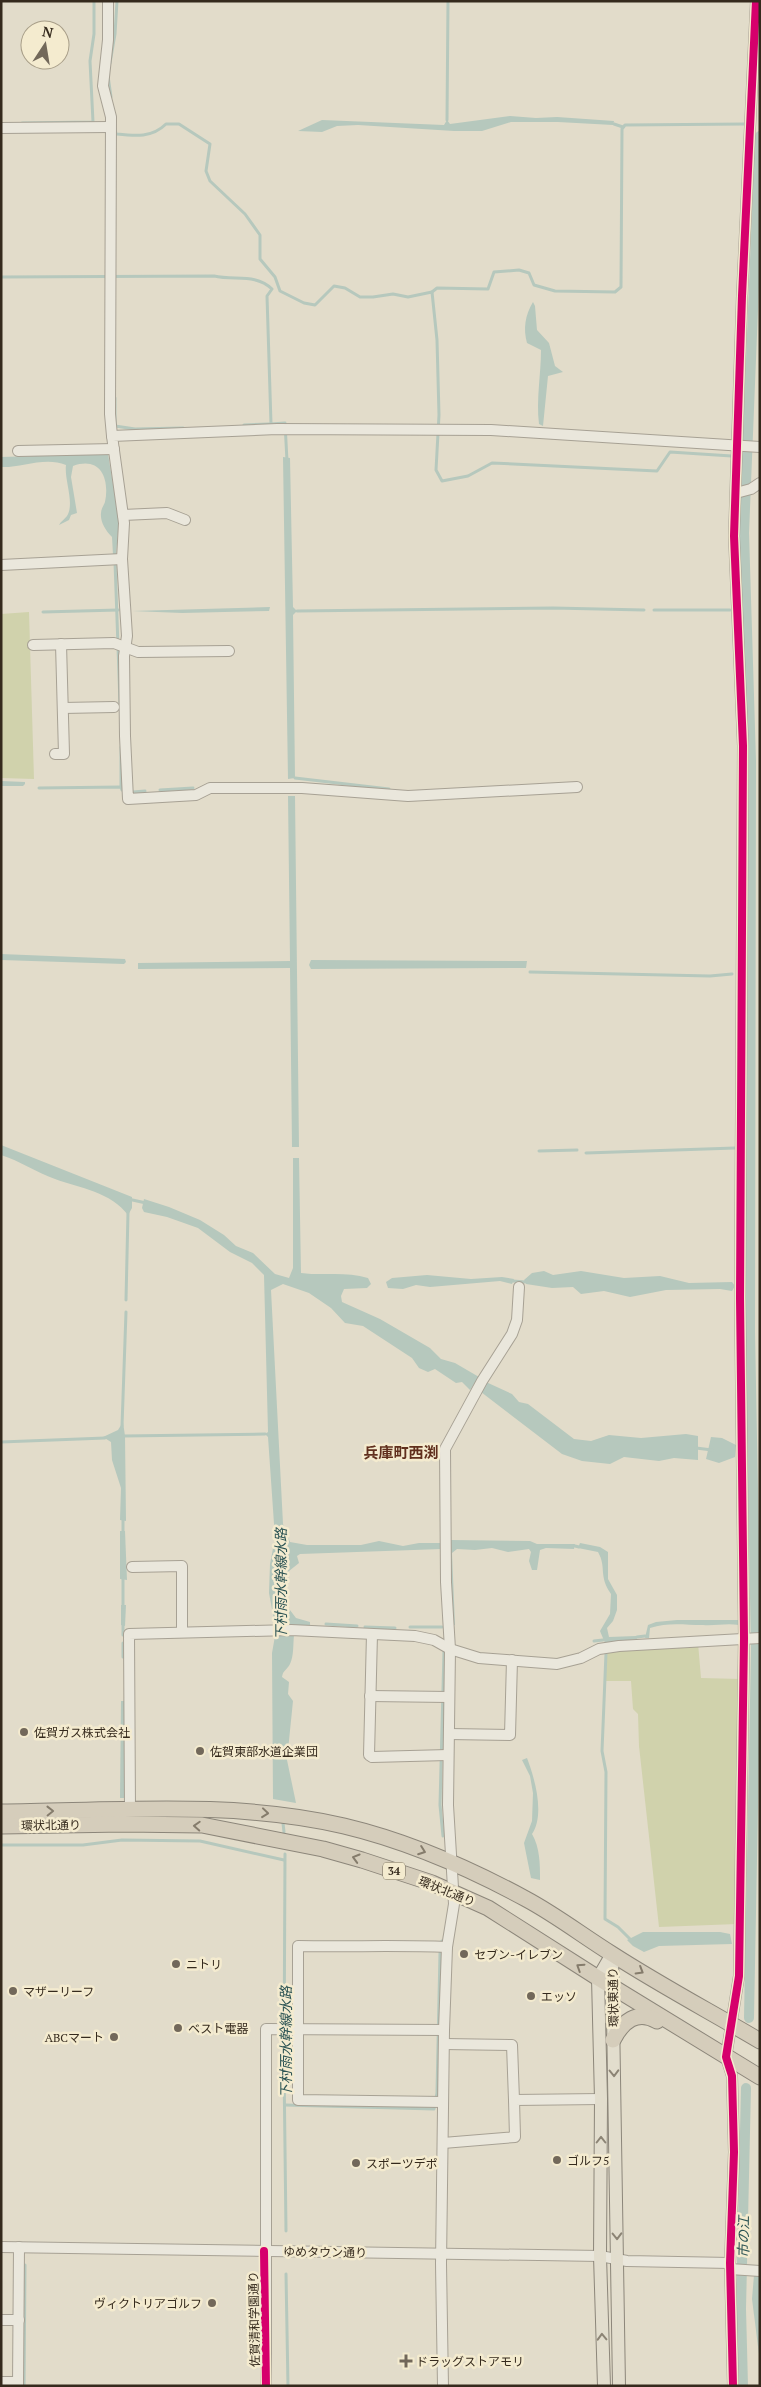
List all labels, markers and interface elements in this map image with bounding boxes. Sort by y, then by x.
north arrow [20,20,70,70]
text: N [41,21,55,42]
district label: 兵庫町西渕 [363,1442,439,1462]
water label: 下村雨水幹線水路 [271,1527,290,1640]
place label: 佐賀ガス株式会社 [34,1725,130,1740]
marker: 佐賀ガス株式会社 [18,1726,30,1738]
place label: 佐賀東部水道企業団 [210,1744,318,1759]
marker: 佐賀東部水道企業団 [194,1745,206,1757]
one-way arrow [46,1806,54,1817]
one-way arrow [261,1807,269,1818]
street label: 環状北通り [21,1817,81,1833]
one-way arrow [193,1820,201,1831]
one-way arrow [417,1845,426,1855]
one-way arrow [353,1854,361,1864]
road number: 34 [383,1862,405,1880]
street label: 環状北通り [416,1873,478,1909]
place label: セブン-イレブン [474,1947,563,1962]
marker: セブン-イレブン [458,1948,470,1960]
place label: ニトリ [186,1957,222,1972]
marker: ニトリ [170,1958,182,1970]
one-way arrow [576,1963,585,1973]
one-way arrow [635,1965,644,1975]
street label: 環状東通り [605,1967,621,2027]
place label: マザーリーフ [23,1984,94,1999]
marker: マザーリーフ [7,1985,19,1997]
water label: 下村雨水幹線水路 [276,1985,295,2098]
place label: エッソ [541,1989,577,2004]
marker: エッソ [525,1990,537,2002]
place label: ベスト電器 [188,2021,248,2036]
marker: ベスト電器 [172,2022,184,2034]
place label: ABCマート [45,2030,104,2045]
marker: ABCマート [108,2031,120,2043]
one-way arrow [609,2070,619,2077]
one-way arrow [596,2135,606,2143]
place label: ゴルフ5 [567,2153,609,2168]
marker: ゴルフ5 [551,2154,563,2166]
place label: スポーツデポ [366,2156,438,2171]
marker: スポーツデポ [350,2157,362,2169]
water label: 市の江 [733,2214,753,2258]
one-way arrow [612,2232,623,2240]
street label: ゆめタウン通り [283,2244,367,2260]
street label: 佐賀清和学園通り [246,2271,262,2367]
place label: ヴィクトリアゴルフ [94,2296,202,2311]
marker: ヴィクトリアゴルフ [206,2297,218,2309]
one-way arrow [597,2333,608,2341]
place label: ドラッグストアモリ [416,2354,524,2369]
marker: ドラッグストアモリ [400,2355,412,2367]

